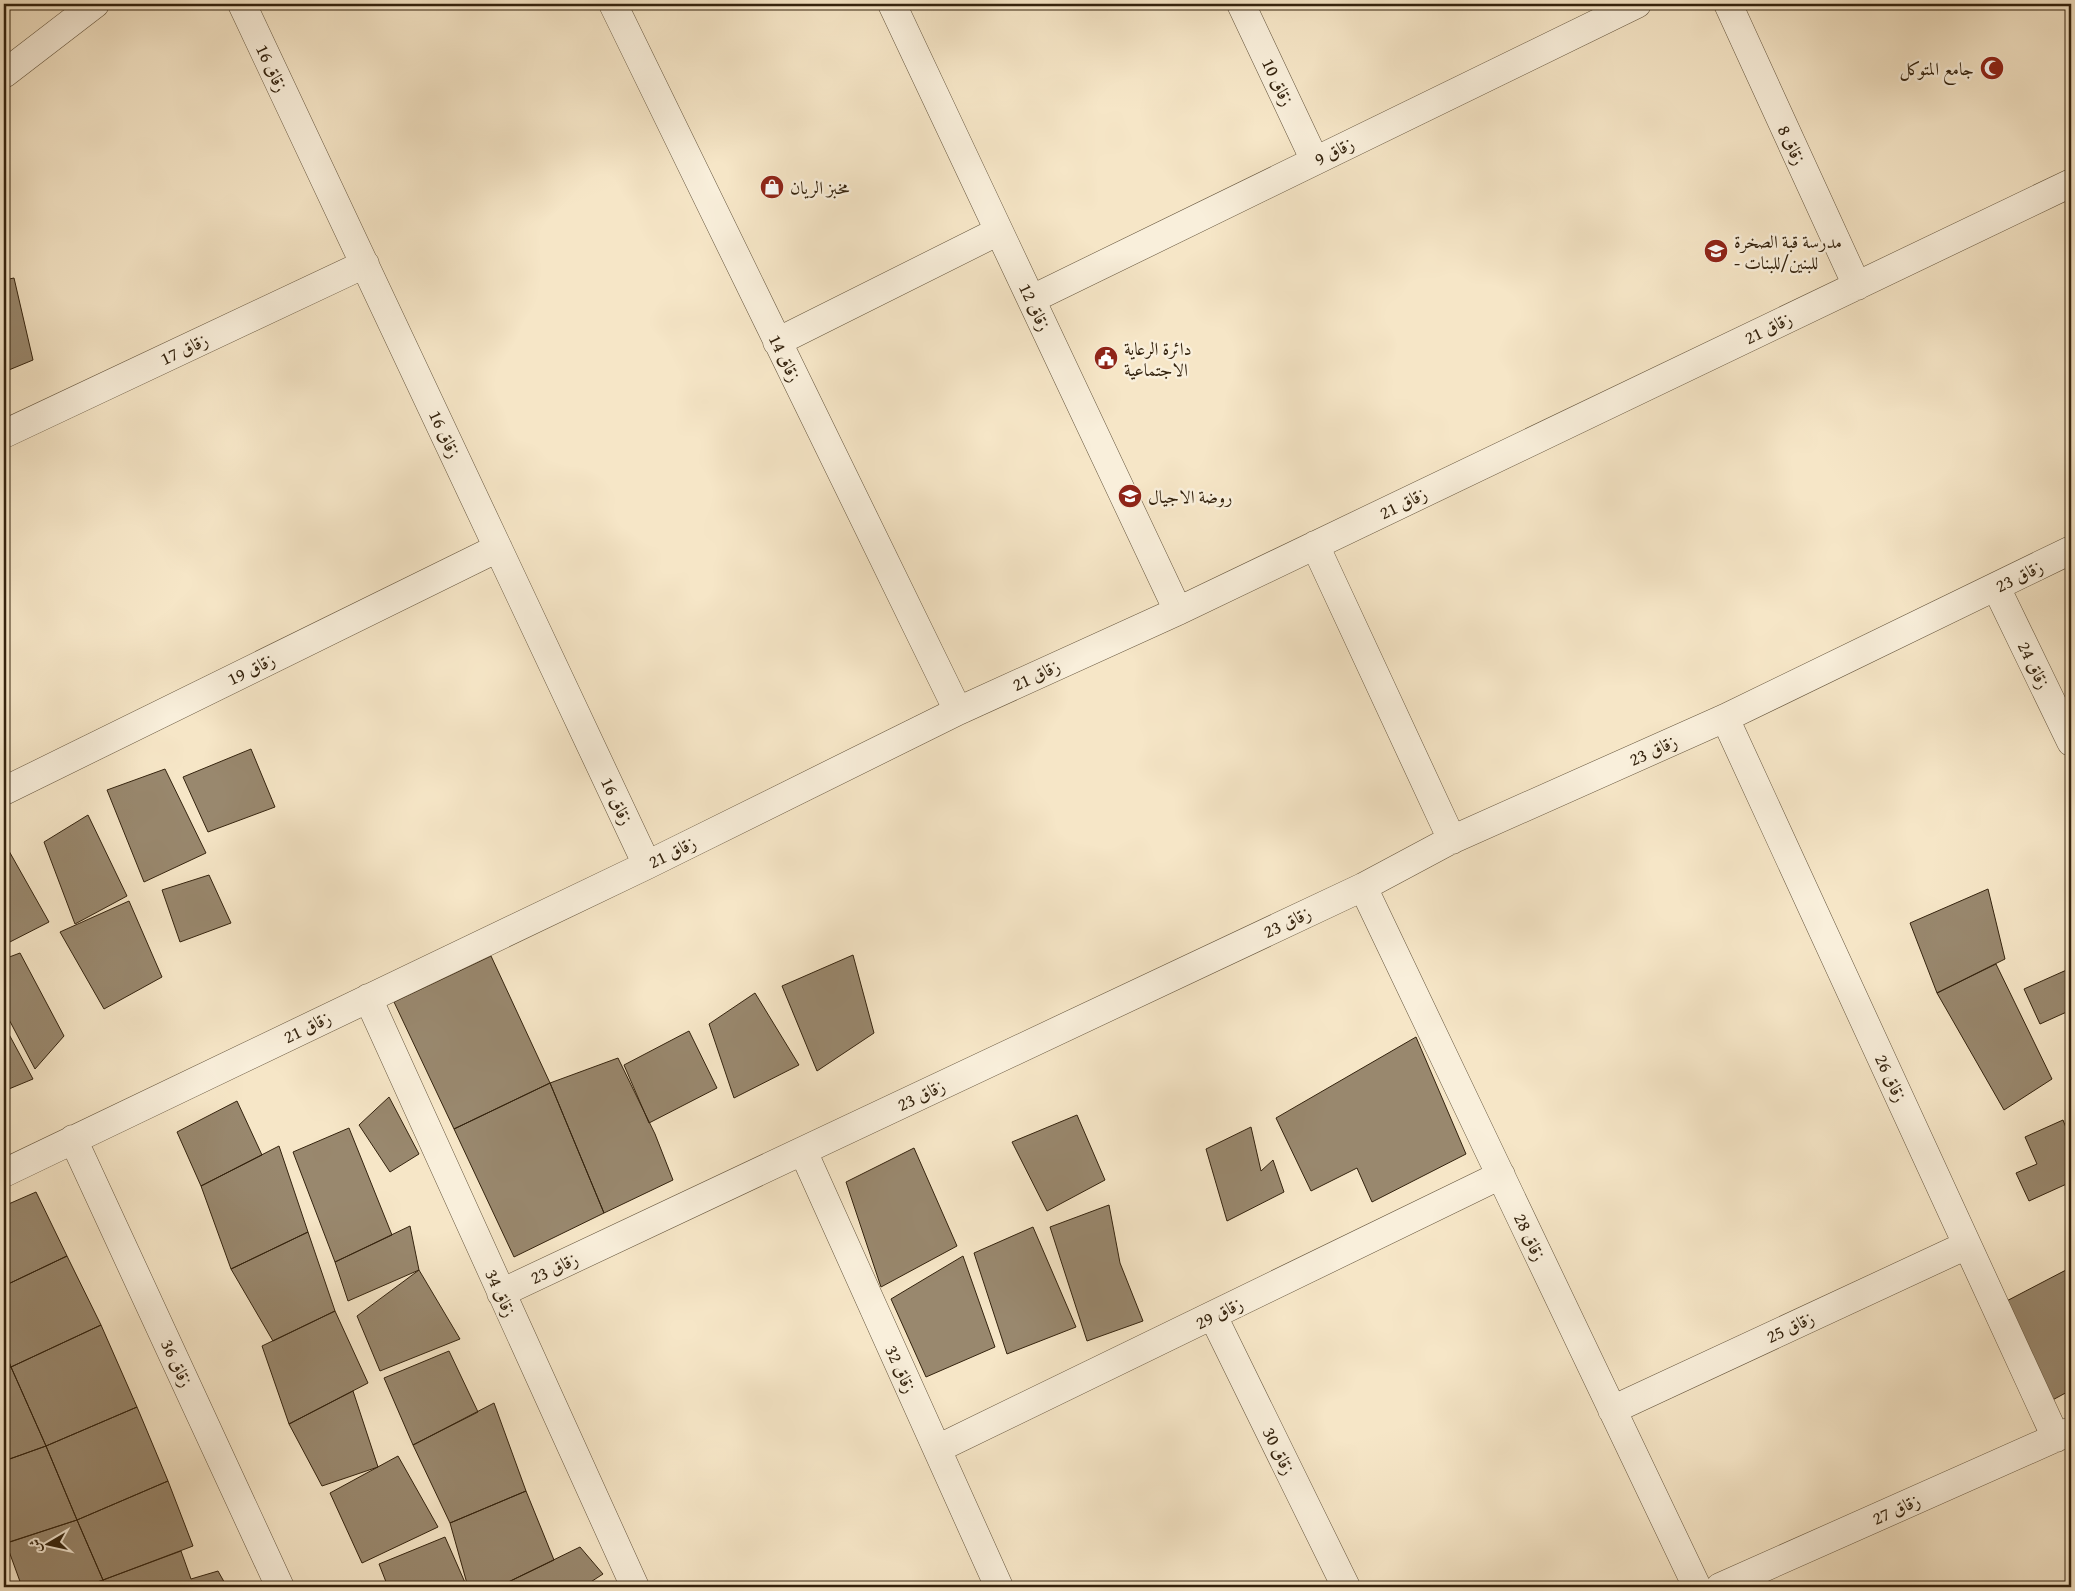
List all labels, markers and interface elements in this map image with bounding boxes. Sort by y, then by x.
street label: زقاق 16 [249,40,295,96]
street label: زقاق 10 [1255,54,1301,110]
place label: جامع المتوكل [1899,55,1974,85]
mosque icon: جامع المتوكل [1979,55,2005,81]
street label: زقاق 8 [1771,120,1813,170]
street label: زقاق 9 [1309,130,1359,172]
shop icon: مخبز الريان [759,174,785,200]
place label: مخبز الريان [790,174,850,201]
place label: مدرسة قبة الصخرة - للبنين/للبنات [1734,228,1842,276]
school or university icon: مدرسة قبة الصخرة - للبنين/للبنات [1703,238,1729,264]
street label: زقاق 12 [1012,279,1058,335]
street label: زقاق 21 [1739,305,1797,351]
street label: زقاق 17 [156,326,212,372]
street label: زقاق 14 [762,329,808,387]
place label: دائرة الرعاية الاجتماعية [1124,335,1192,383]
public building icon: دائرة الرعاية الاجتماعية [1093,345,1119,371]
street label: زقاق 16 [422,406,468,462]
street label: زقاق 21 [1374,480,1432,526]
school or university icon: روضة الاجيال [1117,483,1143,509]
place label: روضة الاجيال [1148,483,1232,510]
street label: زقاق 23 [1990,553,2048,599]
street label: زقاق 24 [2011,636,2057,694]
street label: زقاق 19 [222,646,280,692]
street label: زقاق 21 [1008,652,1064,698]
street label: زقاق 23 [1625,727,1681,773]
street label: زقاق 16 [594,773,640,829]
street label: زقاق 21 [643,829,701,875]
street label: زقاق 23 [1259,899,1315,945]
street label: زقاق 21 [278,1004,336,1050]
street label: زقاق 26 [1868,1050,1914,1106]
street label: زقاق 23 [893,1072,949,1118]
street label: زقاق 28 [1507,1209,1553,1265]
street label: زقاق 23 [526,1245,582,1291]
street label: زقاق 34 [478,1265,524,1321]
street label: زقاق 29 [1190,1290,1248,1336]
street label: زقاق 25 [1762,1304,1818,1350]
street label: زقاق 36 [154,1335,200,1391]
street label: زقاق 32 [878,1341,924,1397]
street label: زقاق 30 [1256,1422,1302,1480]
street label: زقاق 27 [1868,1486,1924,1532]
north arrow [22,1518,72,1568]
text: ش [24,1538,46,1554]

